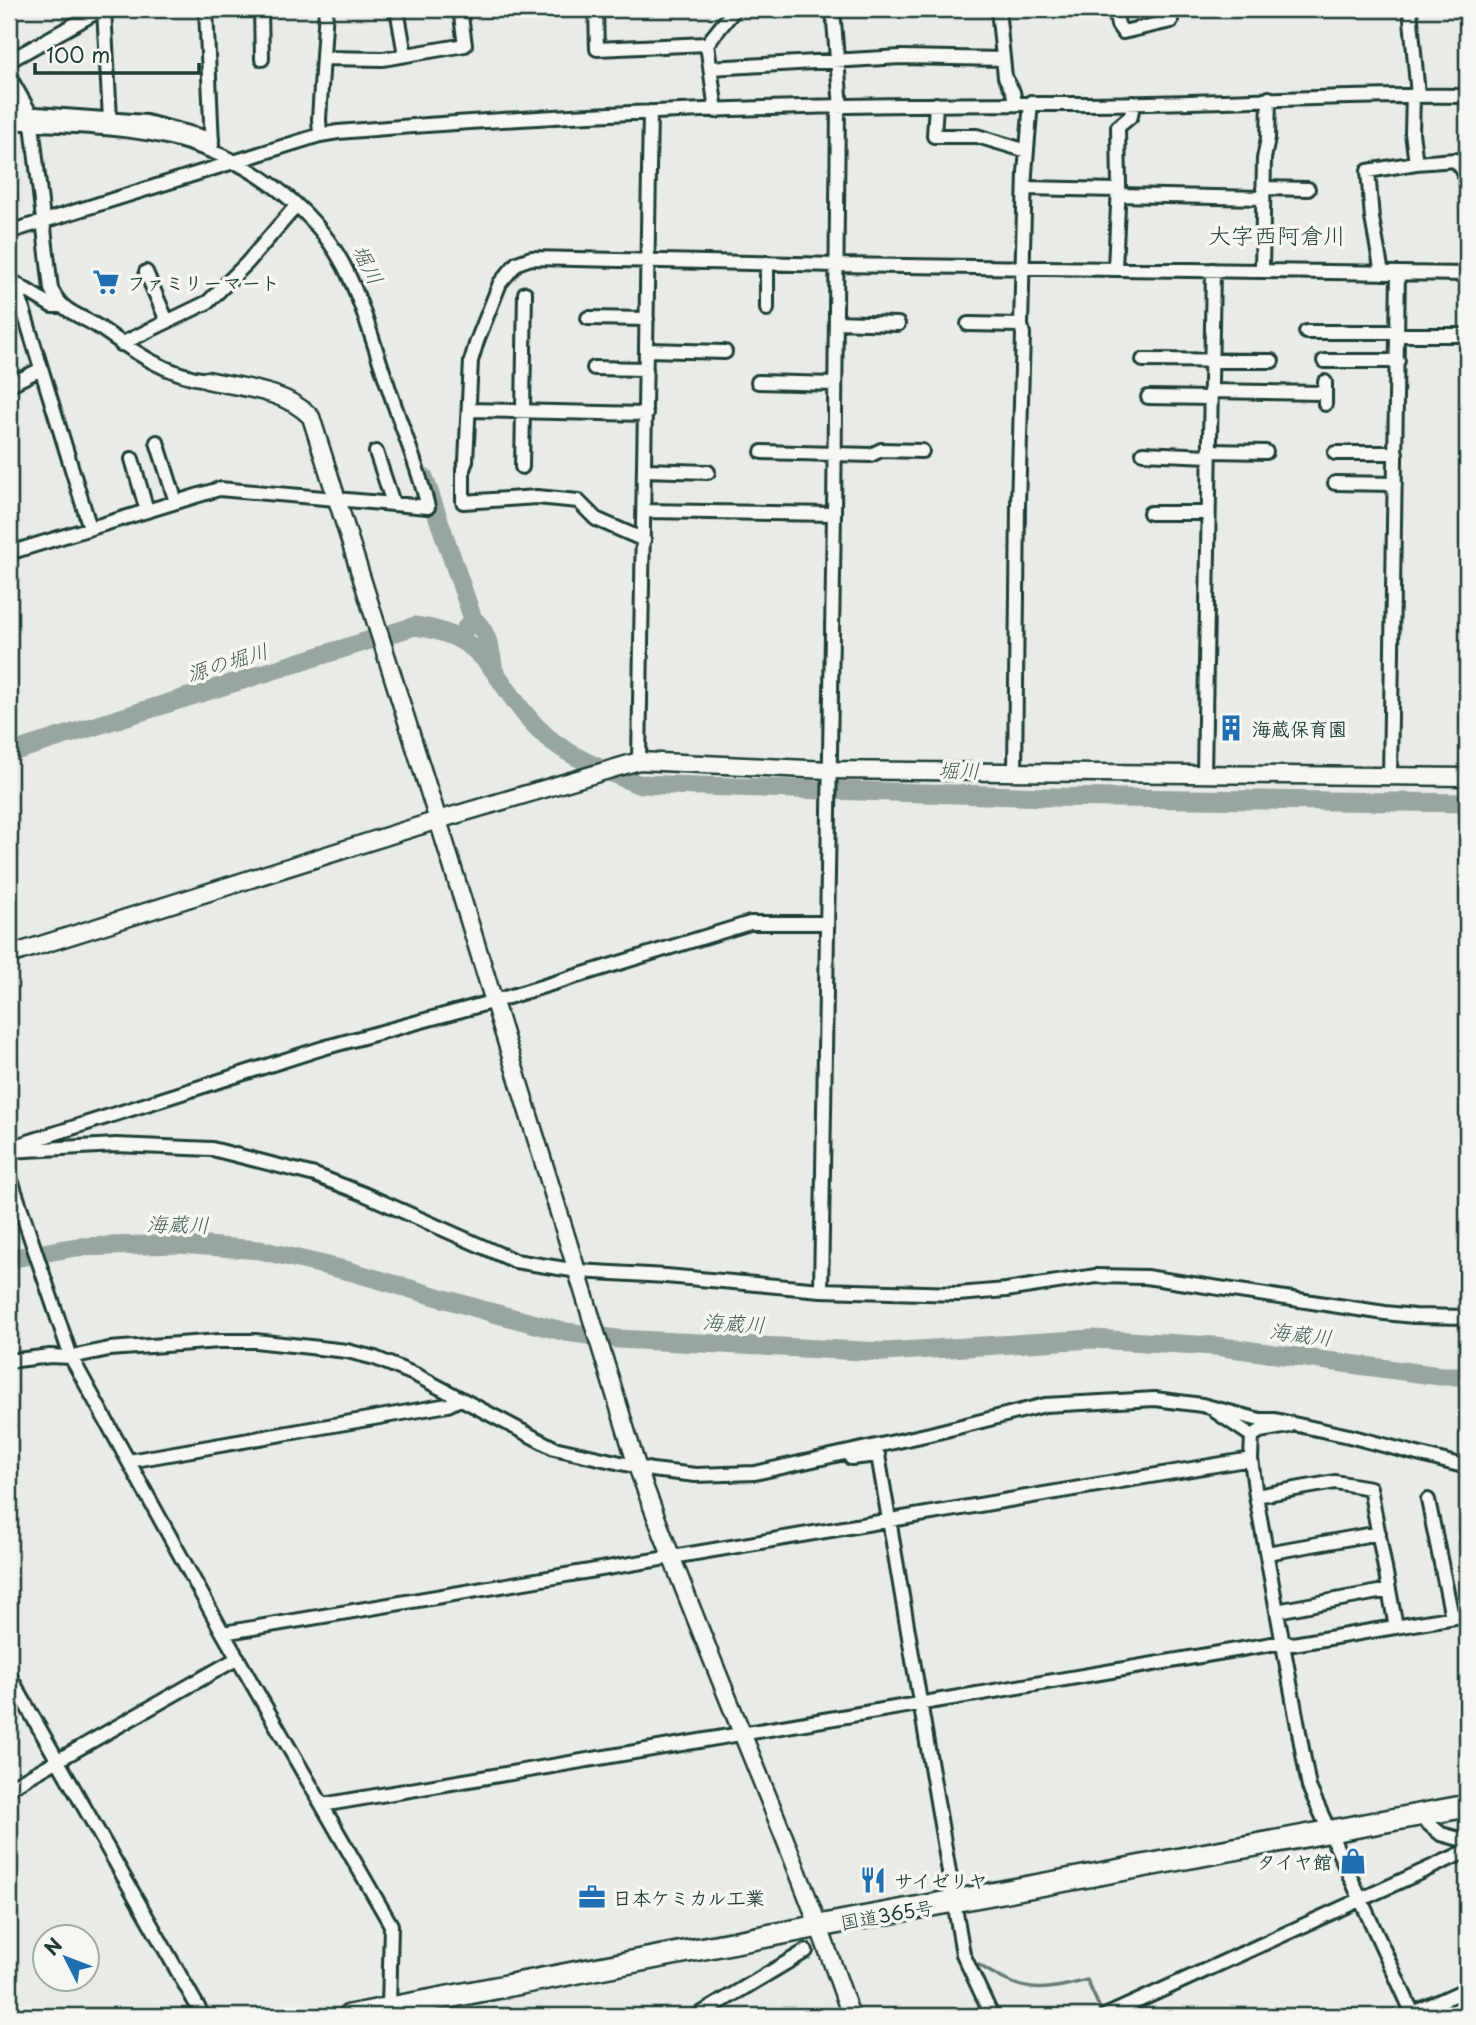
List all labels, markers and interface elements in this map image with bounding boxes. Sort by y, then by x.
scale bar [35,32,200,76]
text: 100 m [46,38,110,70]
district label: 大字西阿倉川 [1208,217,1346,252]
water label: 堀川 [345,238,393,290]
supermarket icon: ファミリーマート [91,267,121,297]
place label: ファミリーマート [127,268,280,296]
water label: 源の堀川 [182,633,272,689]
building icon: 海蔵保育園 [1216,713,1246,743]
place label: 海蔵保育園 [1252,714,1347,742]
water label: 堀川 [938,753,980,785]
water label: 海蔵川 [146,1206,210,1240]
water label: 海蔵川 [702,1304,766,1340]
water label: 海蔵川 [1268,1313,1334,1353]
shop icon: タイヤ館 [1338,1846,1368,1876]
place label: タイヤ館 [1257,1847,1332,1875]
restaurant icon: サイゼリヤ [858,1865,888,1895]
place label: サイゼリヤ [894,1866,988,1894]
office icon: 日本ケミカル工業 [577,1882,607,1912]
place label: 日本ケミカル工業 [613,1883,765,1911]
street label: 国道365号 [838,1892,936,1936]
north arrow [32,1924,102,1994]
text: N [37,1931,68,1961]

